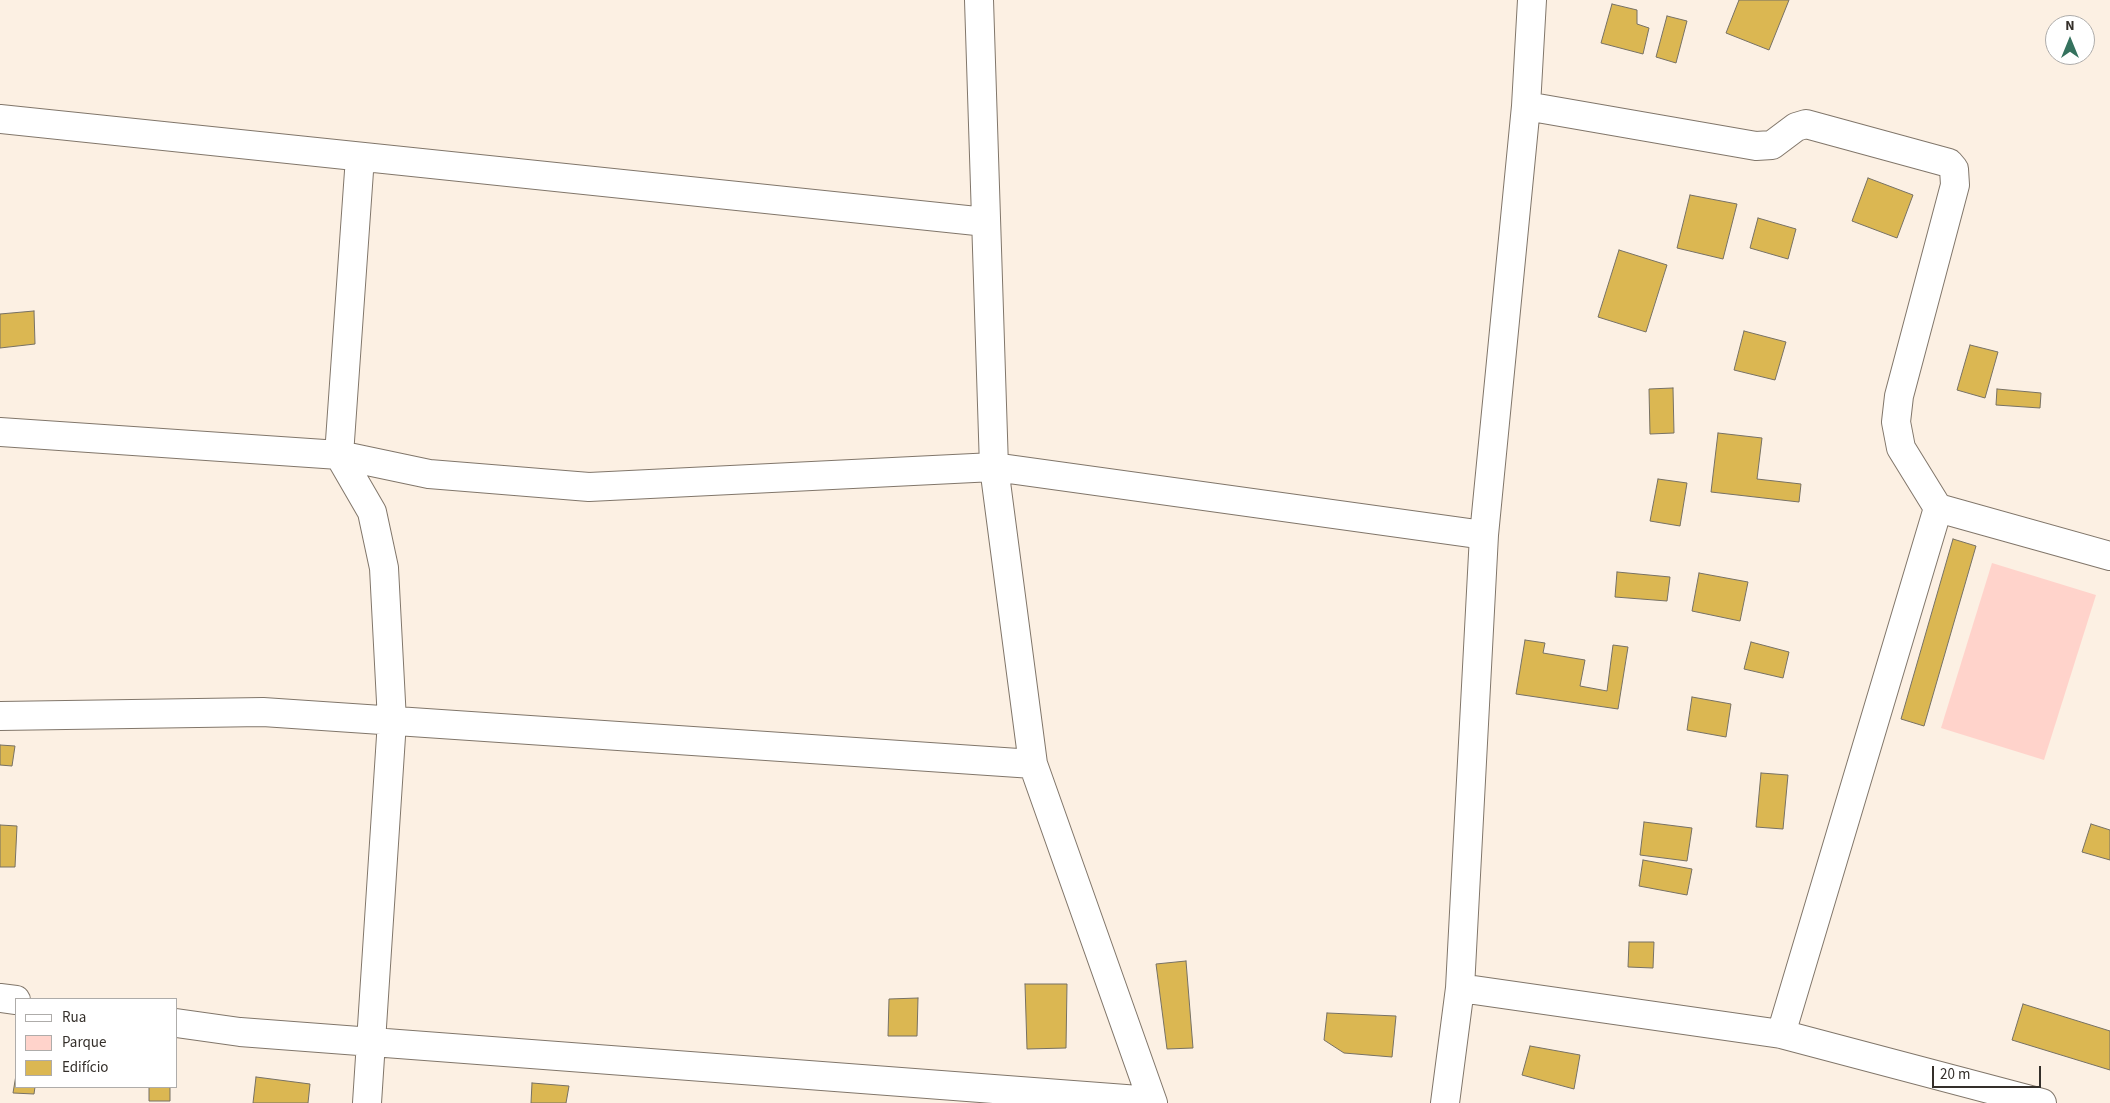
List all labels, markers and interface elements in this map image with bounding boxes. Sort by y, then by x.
north arrow [2045,15,2095,65]
text: N [2065,16,2075,36]
legend [15,998,178,1088]
text: Rua [62,1007,86,1028]
text: Parque [62,1032,106,1053]
scale bar [1935,1056,2044,1088]
text: Edifício [62,1057,109,1078]
text: 20 m [1940,1064,1970,1085]

